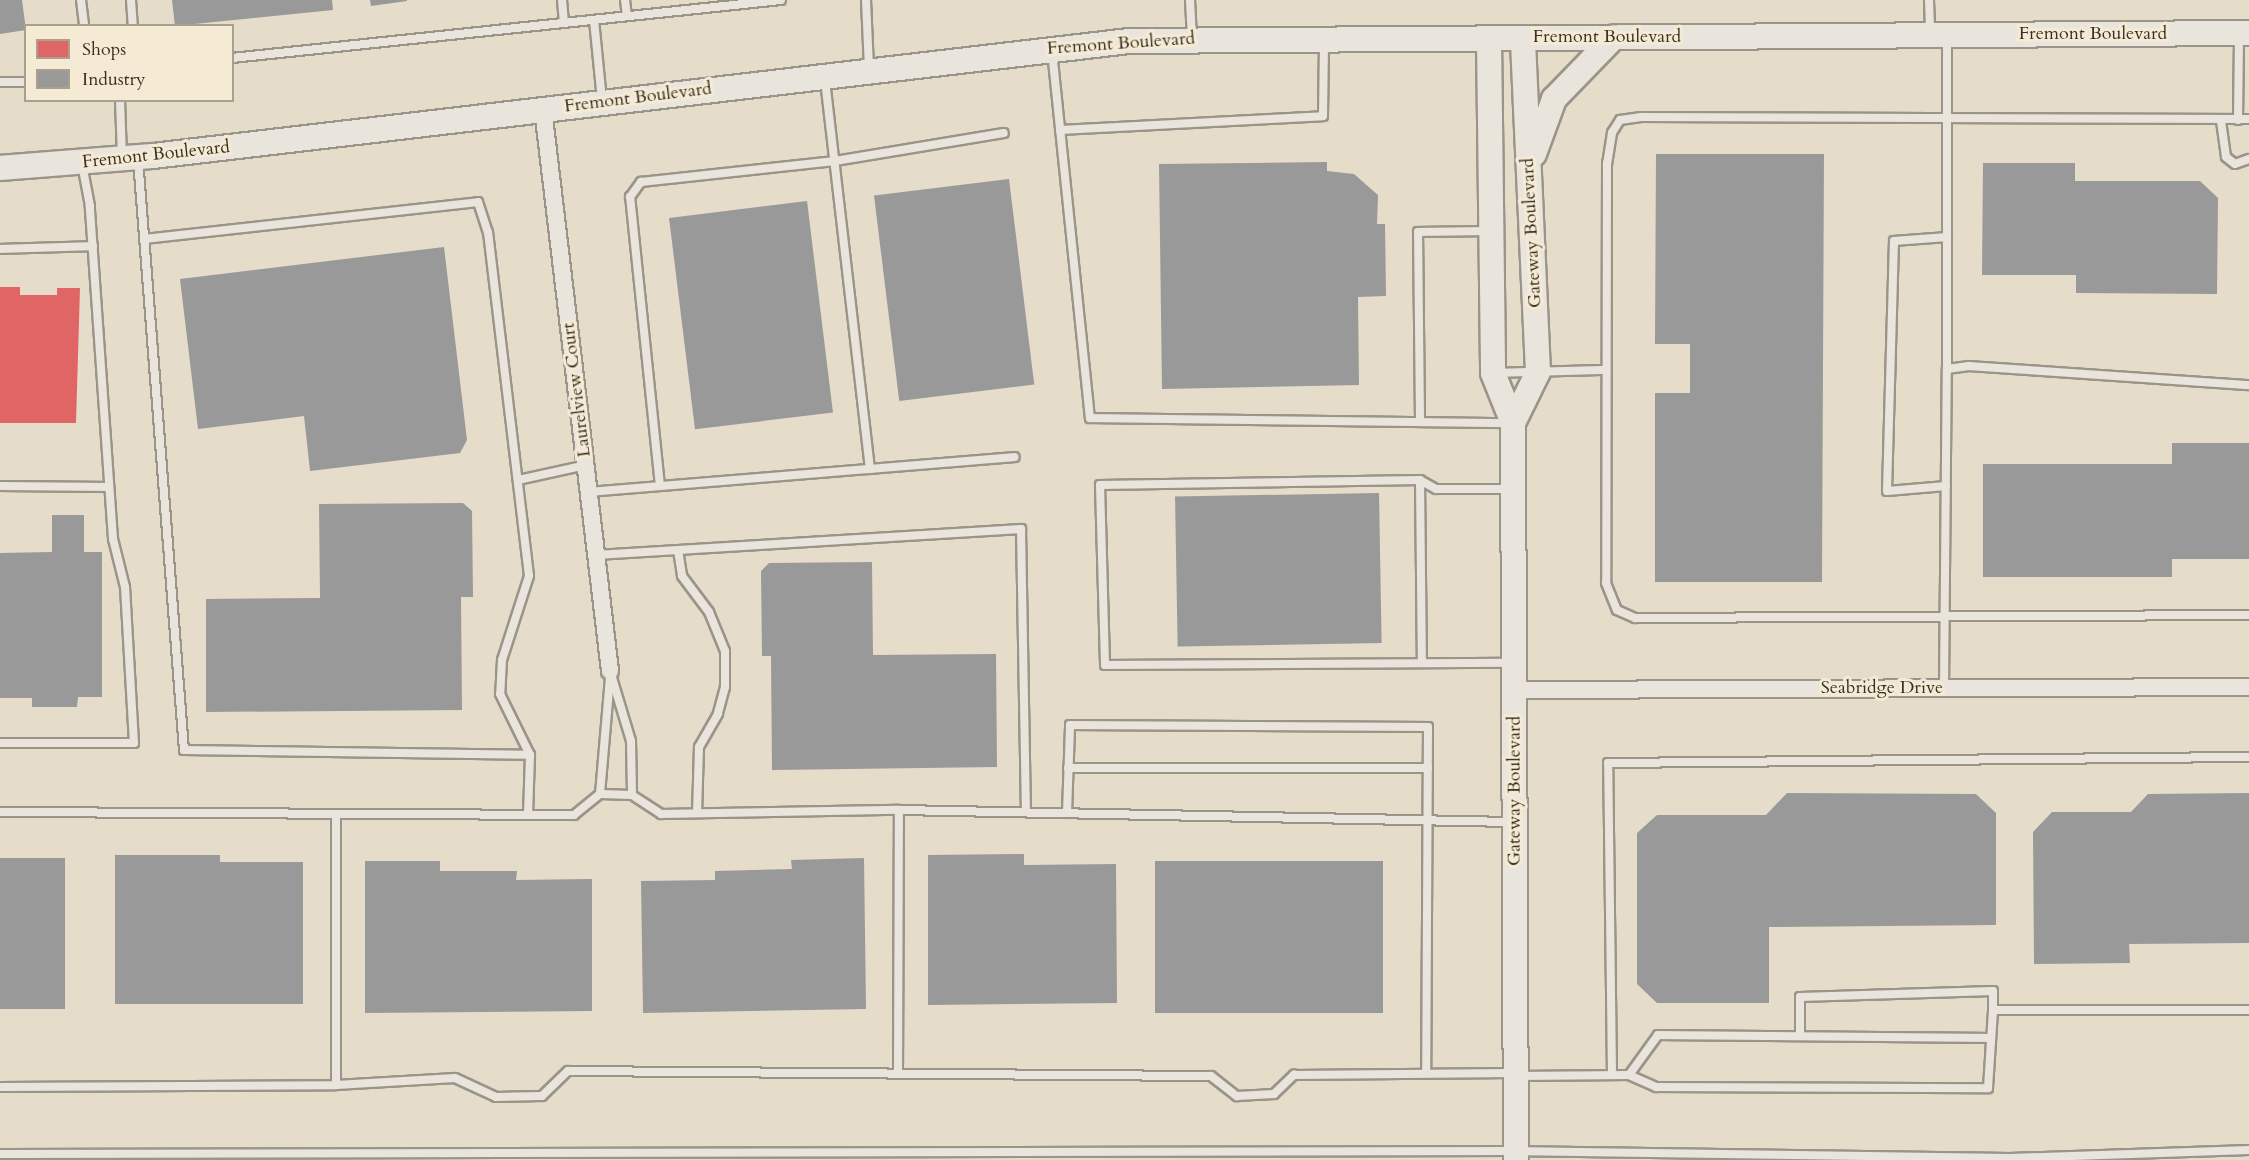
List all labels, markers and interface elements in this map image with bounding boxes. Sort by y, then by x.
street label: Fremont Boulevard [2019,23,2167,45]
legend [24,24,234,102]
street label: Fremont Boulevard [1533,26,1681,48]
street label: Fremont Boulevard [1046,28,1196,60]
text: Shops [82,37,126,62]
text: Industry [82,67,146,92]
street label: Fremont Boulevard [563,78,713,118]
street label: Fremont Boulevard [81,137,231,173]
street label: Gateway Boulevard [1517,158,1547,308]
street label: Laurelview Court [558,322,596,458]
street label: Seabridge Drive [1821,677,1943,699]
street label: Gateway Boulevard [1504,716,1526,866]

